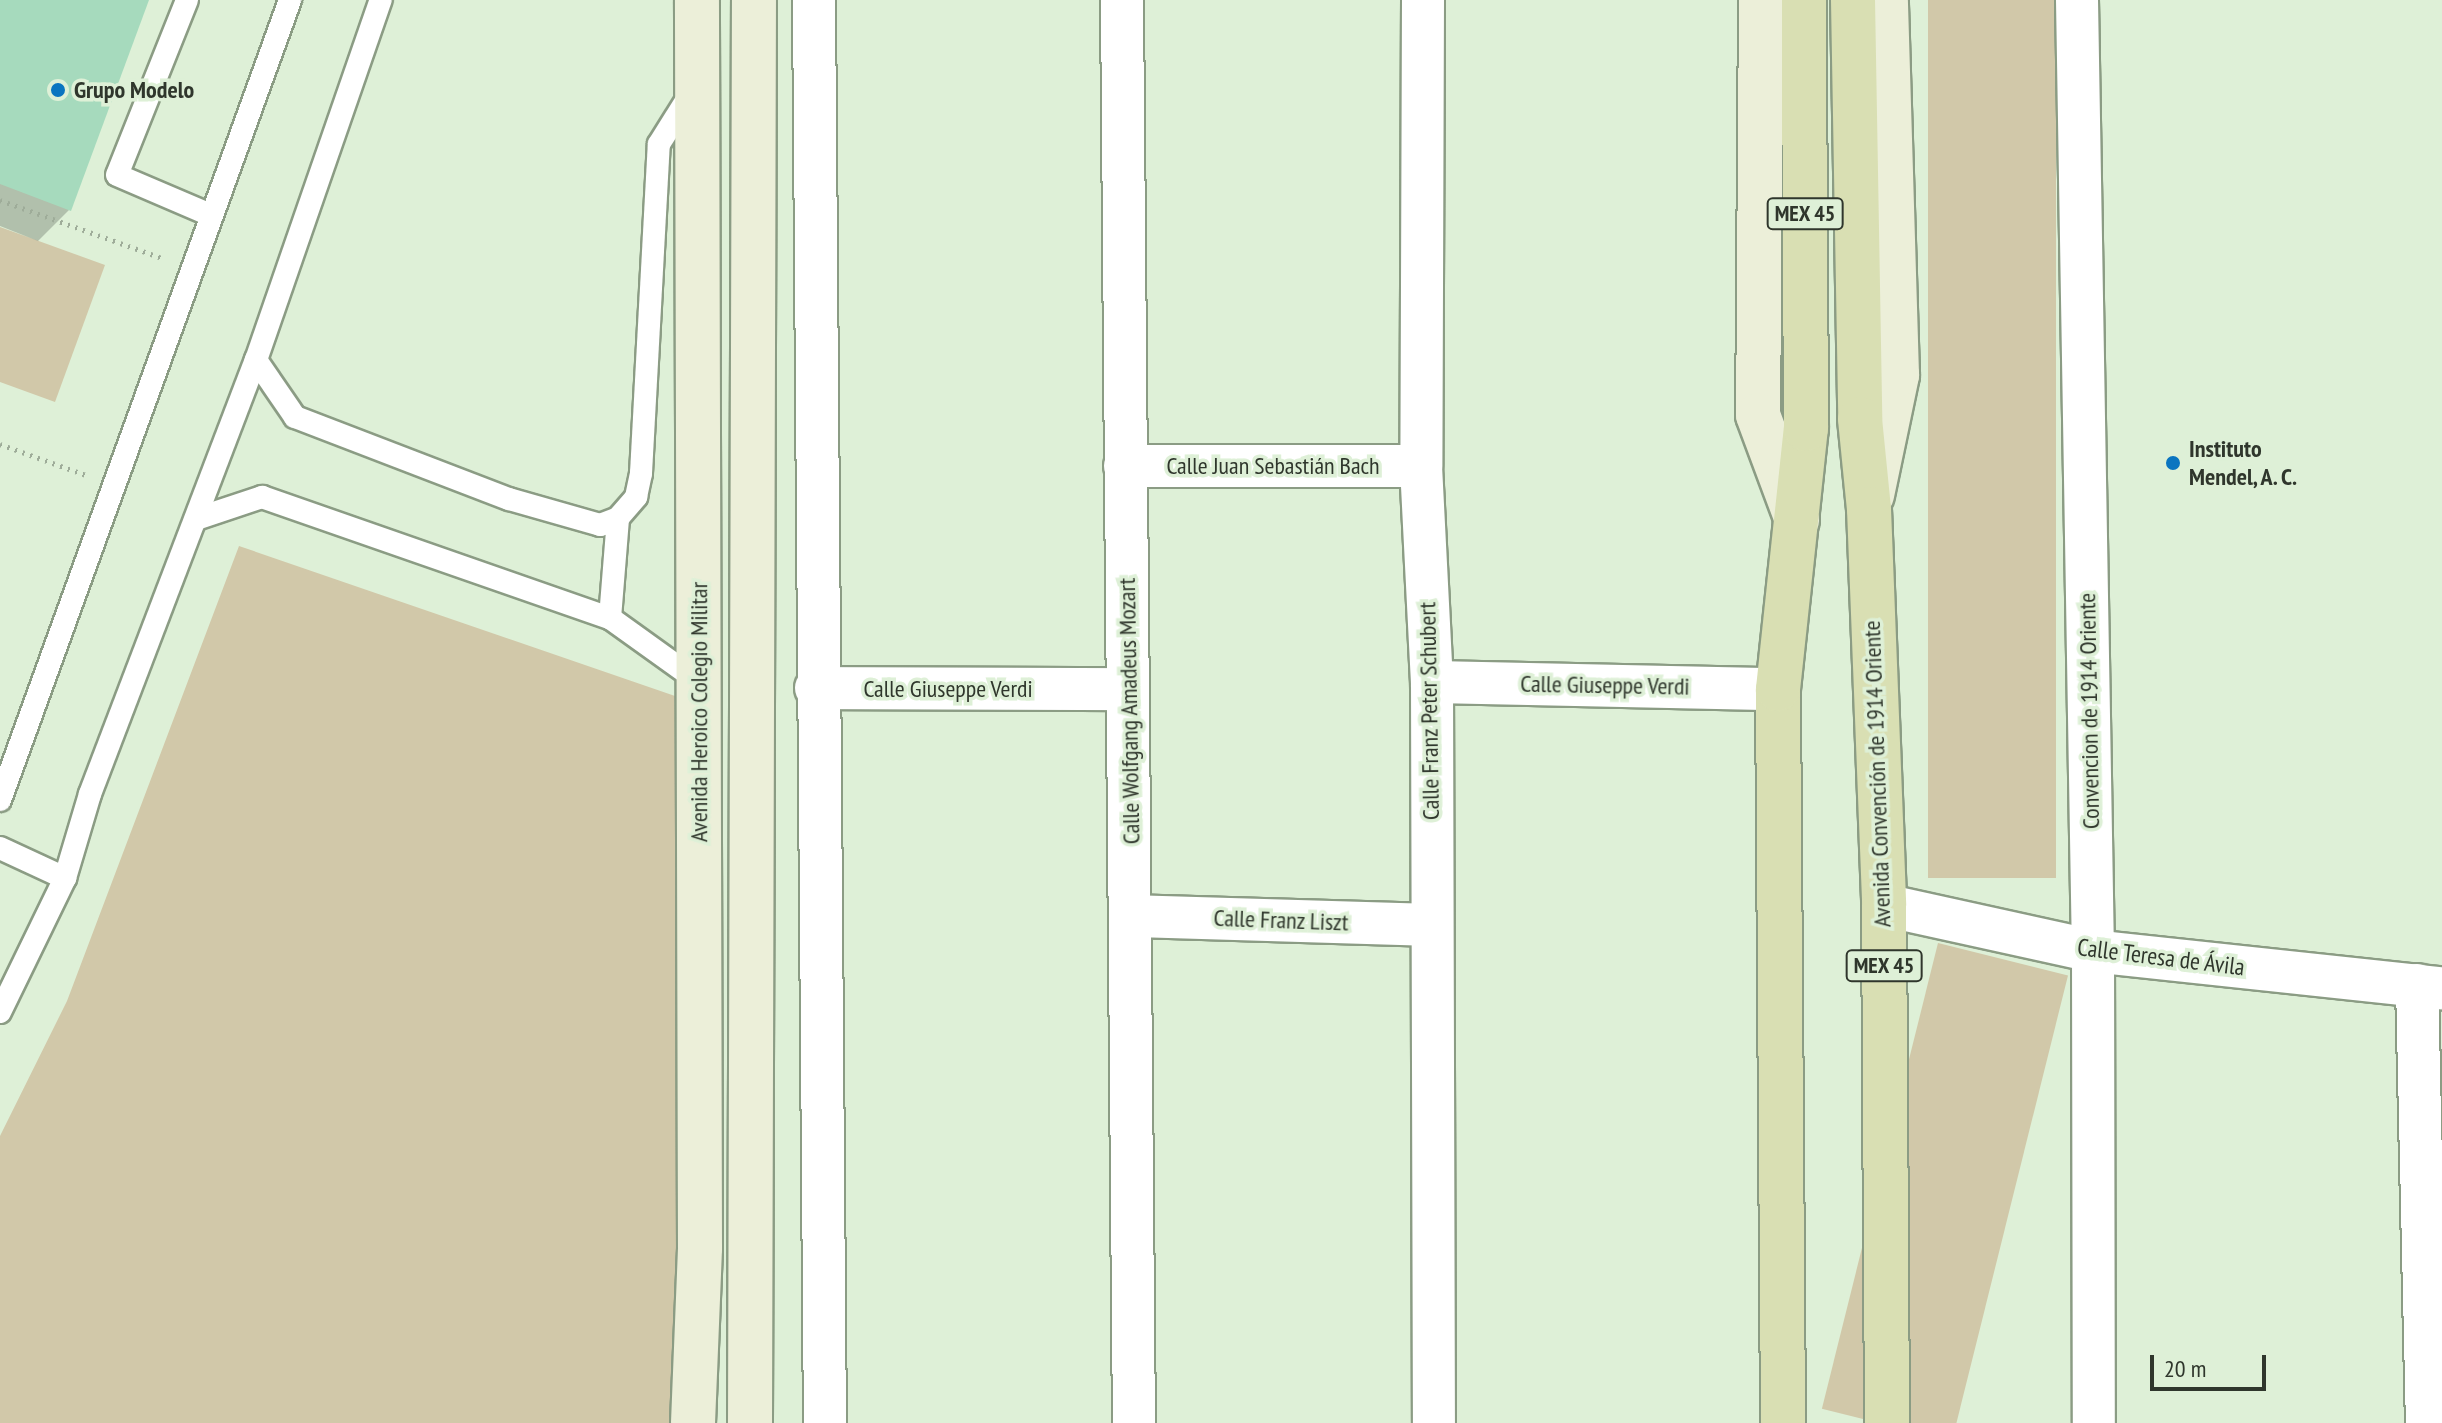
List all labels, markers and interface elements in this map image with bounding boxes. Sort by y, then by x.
place label: Grupo Modelo [74,76,194,104]
marker: Grupo Modelo [49,81,67,99]
road number: MEX 45 [1765,196,1845,232]
place label: Instituto Mendel, A. C. [2189,435,2301,491]
street label: Calle Juan Sebastián Bach [1166,452,1380,480]
marker: Instituto Mendel, A. C. [2164,454,2182,472]
street label: Calle Wolfgang Amadeus Mozart [1112,577,1146,845]
street label: Avenida Heroico Colegio Militar [685,582,713,842]
street label: Convencion de 1914 Oriente [2073,593,2105,829]
street label: Calle Franz Peter Schubert [1413,601,1445,821]
street label: Avenida Convención de 1914 Oriente [1857,620,1897,928]
street label: Calle Giuseppe Verdi [1520,669,1690,701]
street label: Calle Giuseppe Verdi [863,675,1033,703]
street label: Calle Franz Liszt [1213,903,1349,937]
street label: Calle Teresa de Ávila [2075,932,2247,982]
road number: MEX 45 [1844,948,1924,984]
scale bar [2154,1339,2270,1389]
text: 20 m [2164,1353,2206,1384]

